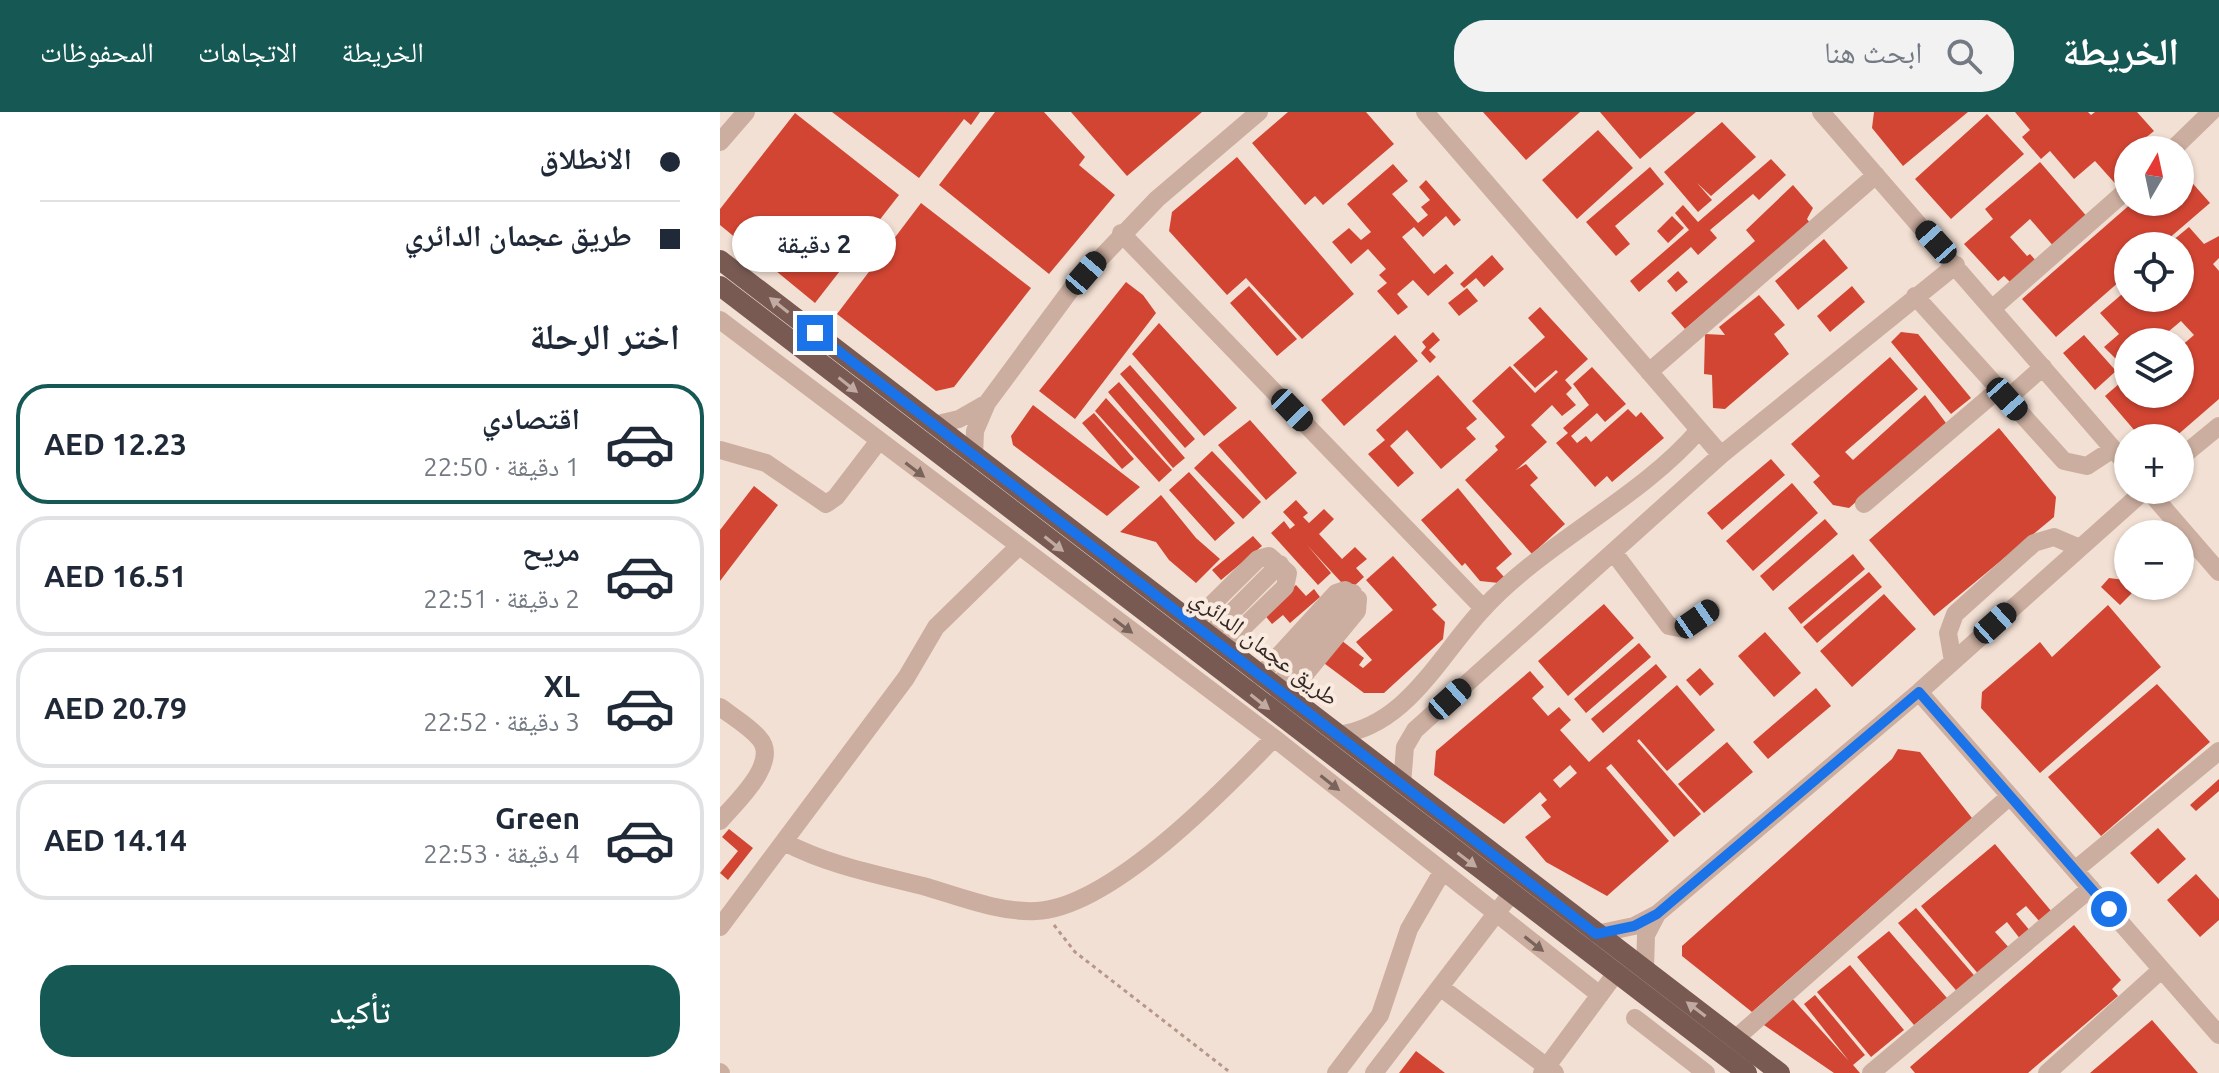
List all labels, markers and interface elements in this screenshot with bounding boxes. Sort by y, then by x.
search box [1454,20,2014,92]
text: الخريطة [2062,30,2179,72]
icon: search [1942,34,1986,78]
text: ابحث هنا [1824,35,1922,69]
text: المحفوظات [40,36,154,67]
text: الاتجاهات [198,36,297,67]
text: الخريطة [341,36,424,67]
north arrow [2114,136,2194,216]
map controls [2114,136,2194,600]
text: الانطلاق [539,141,632,175]
car [1911,216,1961,268]
callout: 2 دقيقة [733,217,897,273]
text: طريق عجمان الدائري [404,218,632,252]
text: 2 دقيقة [777,229,851,258]
button: locate [2114,232,2194,312]
car [1061,247,1111,299]
one-way arrow [769,297,789,314]
text: اختر الرحلة [529,315,680,356]
route end [797,315,833,351]
button: layers [2114,328,2194,408]
car [1982,373,2032,425]
one-way arrow [838,376,858,393]
car [1267,384,1317,436]
text: اقتصادي [482,401,580,435]
icon: car [604,408,676,480]
button: + [2114,424,2194,504]
text: AED 12.23 [44,427,187,461]
text: 1 دقيقة · 22:50 [423,452,580,481]
one-way arrow [905,461,925,477]
button: − [2114,520,2194,600]
text: مريح [522,533,580,567]
one-way arrow [1044,535,1064,551]
icon: car [604,540,676,612]
text: AED 16.51 [44,559,187,593]
street label: طريق عجمان الدائري [1182,583,1344,716]
text: 2 دقيقة · 22:51 [423,584,580,613]
car [1670,595,1724,643]
car [1969,598,2021,648]
one-way arrow [1113,617,1133,633]
text: XL [544,669,580,703]
icon: car [604,672,676,744]
car [1424,674,1476,724]
text: AED 20.79 [44,691,187,725]
one-way arrow [1250,694,1270,710]
text: 3 دقيقة · 22:52 [423,707,580,736]
one-way arrow [1320,774,1340,791]
text: Green [495,801,580,835]
icon: car [604,804,676,876]
text: AED 14.14 [44,823,187,857]
text: 4 دقيقة · 22:53 [423,839,580,868]
one-way arrow [1457,852,1477,868]
route start [2091,891,2127,927]
one-way arrow [1524,936,1544,952]
button: تأكيد [40,965,680,1057]
one-way arrow [1685,1001,1706,1017]

